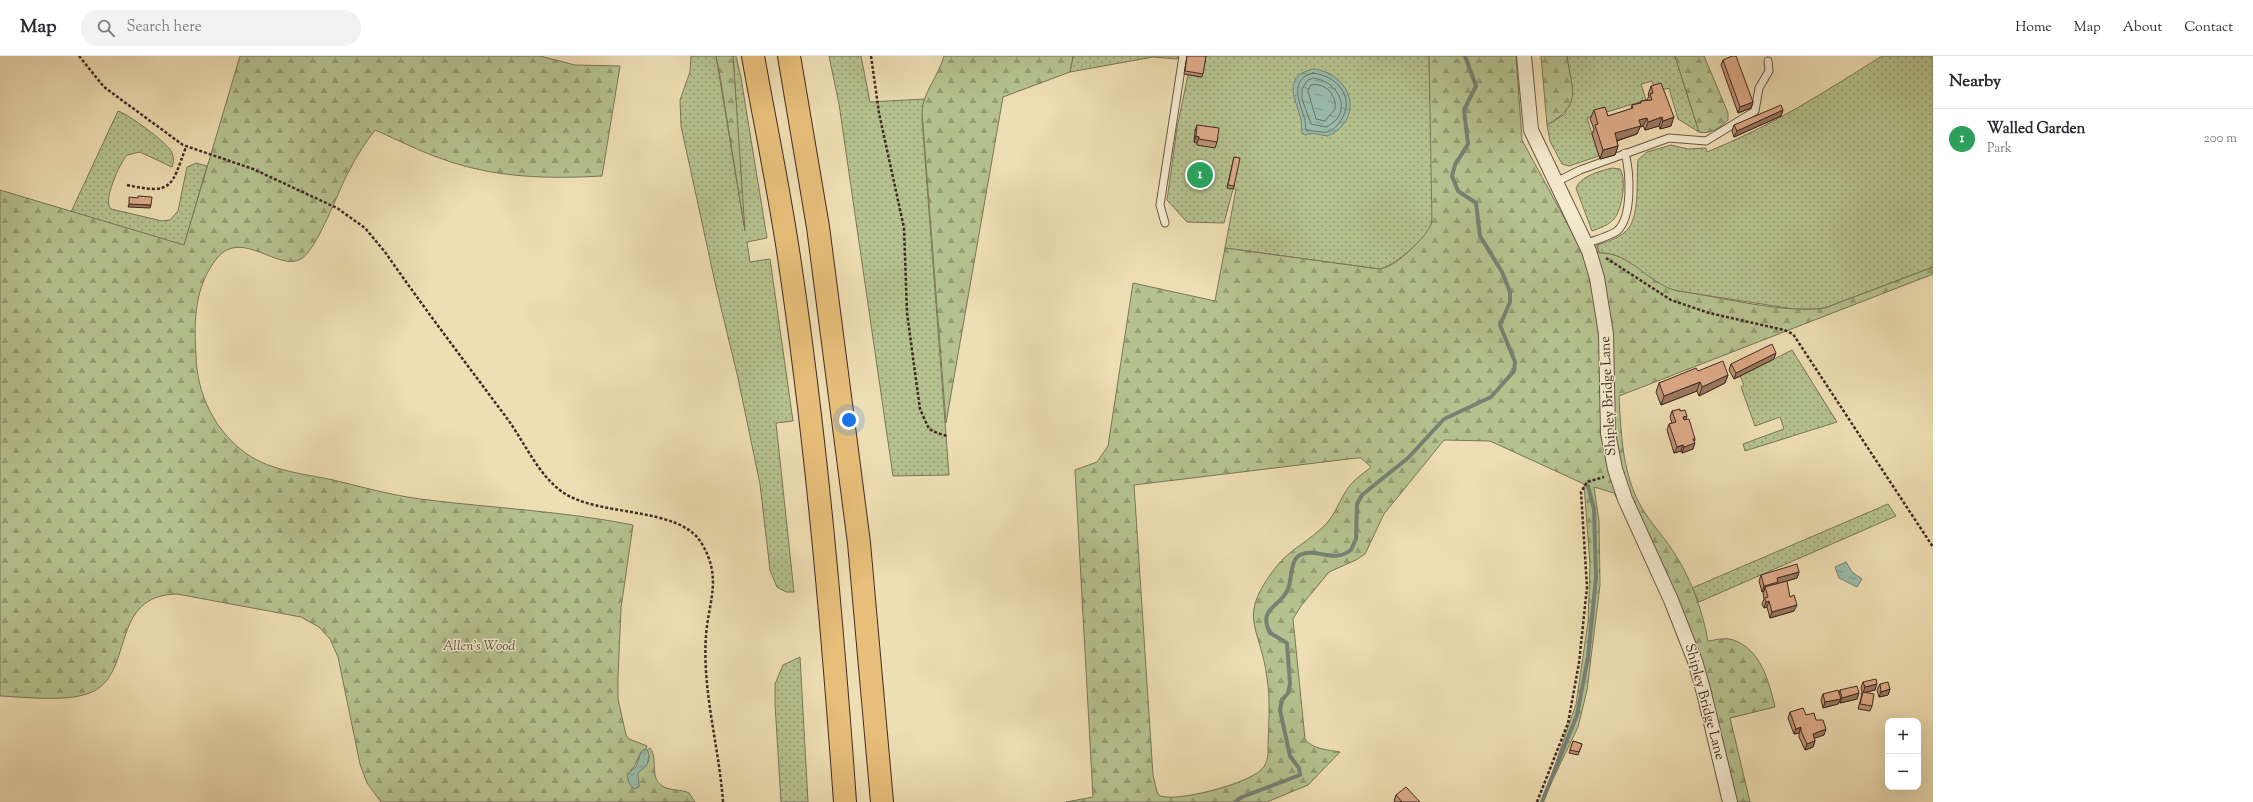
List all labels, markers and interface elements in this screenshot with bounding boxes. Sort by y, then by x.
search box [81,10,361,46]
text: Map [20,14,57,41]
icon: search [95,17,117,39]
text: Search here [127,17,202,38]
text: Home [2015,18,2052,38]
text: Map [2074,18,2101,38]
text: About [2123,18,2162,38]
text: Contact [2184,18,2233,38]
text: Nearby [1949,70,2001,94]
text: Walled Garden [1987,119,2085,140]
text: 1 [1960,130,1964,148]
text: 200 m [2204,130,2237,148]
text: Park [1987,140,2012,158]
pin: 1 [1187,160,1213,190]
street label: Shipley Bridge Lane [1596,336,1622,456]
your location [839,410,859,430]
park label: Allen's Wood [443,637,516,657]
street label: Shipley Bridge Lane [1679,642,1729,762]
map controls [1885,718,1921,790]
button: + [1885,718,1921,754]
button: − [1885,754,1921,790]

